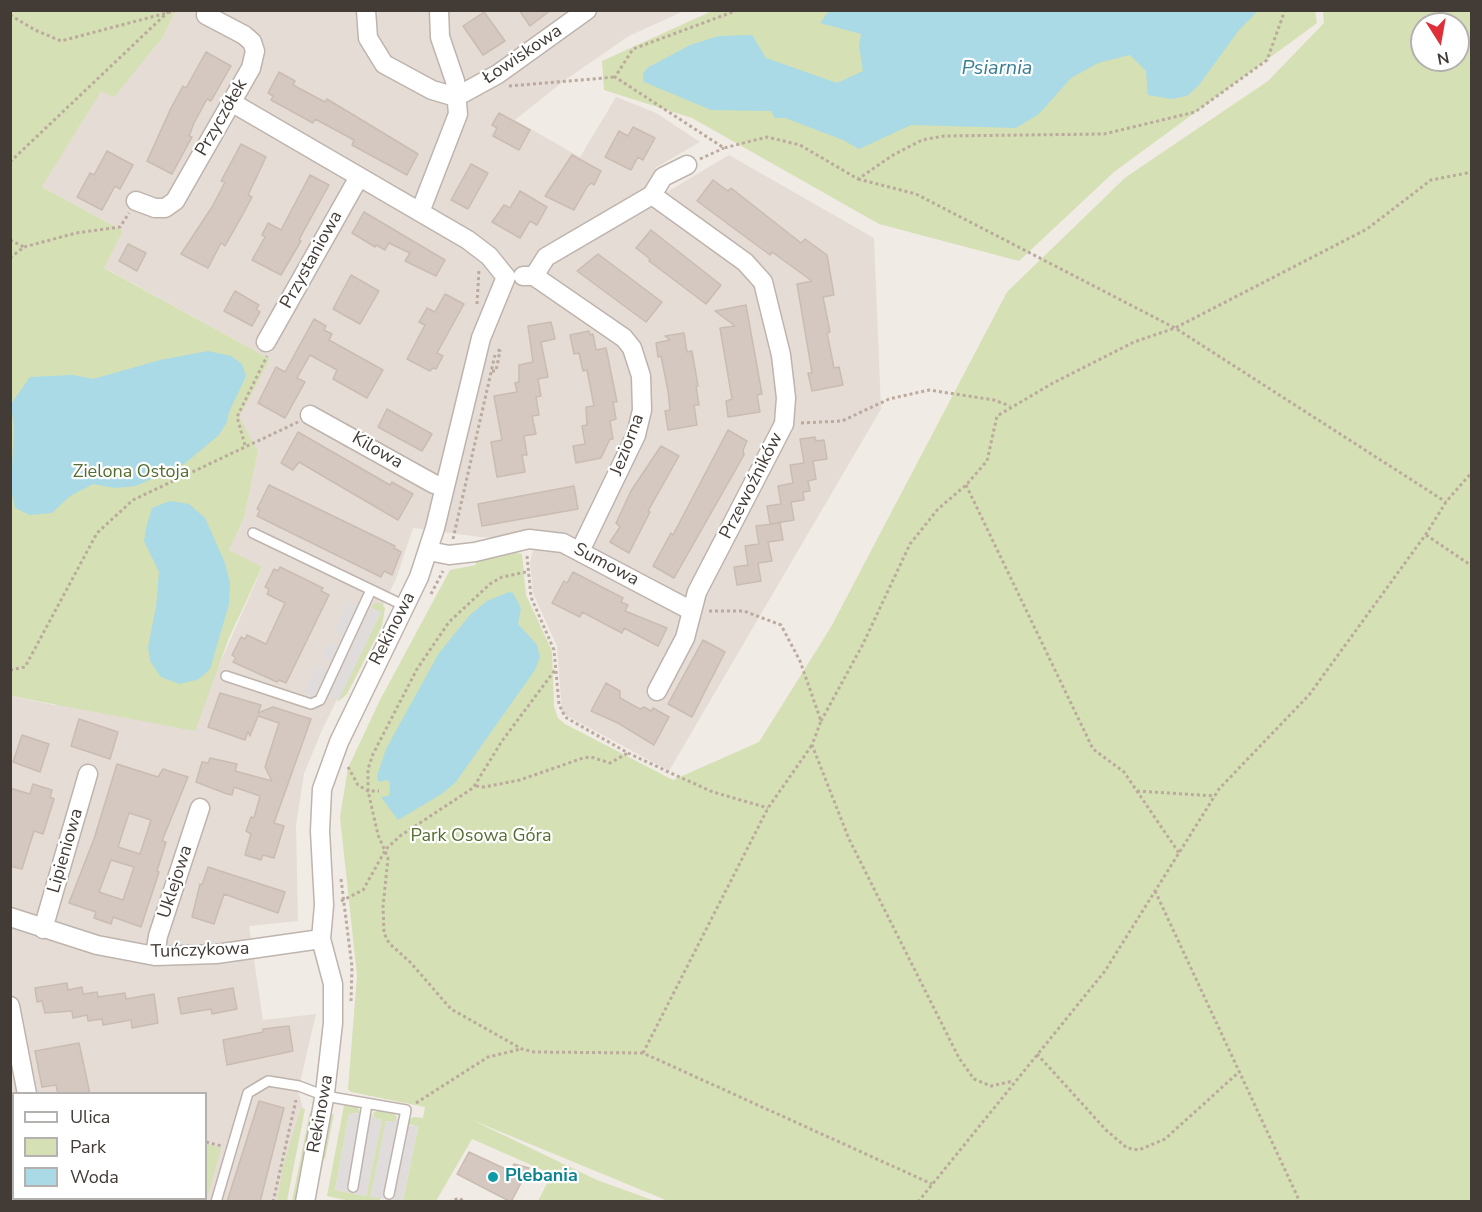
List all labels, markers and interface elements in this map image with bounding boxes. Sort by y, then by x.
north arrow [1410,12,1470,72]
street label: Łowiskowa [479,21,567,89]
text: N [1435,46,1451,70]
water label: Psiarnia [962,57,1032,81]
street label: Przyczółek [191,76,253,160]
street label: Przystaniowa [276,207,348,313]
street label: Jeziorna [606,411,650,479]
street label: Kilowa [348,428,406,474]
street label: Przewoźników [716,429,788,543]
park label: Zielona Ostoja [73,462,189,484]
street label: Sumowa [570,539,642,591]
street label: Rekinowa [365,589,421,669]
street label: Lipieniowa [44,806,88,896]
park label: Park Osowa Góra [410,826,552,848]
street label: Uklejowa [154,843,198,921]
street label: Tuńczykowa [150,938,250,964]
street label: Rekinowa [303,1073,339,1155]
legend [12,1092,207,1200]
text: Ulica [70,1105,110,1129]
text: Park [70,1135,106,1159]
text: Woda [70,1165,119,1189]
place label: Plebania [505,1166,578,1188]
marker: Plebania [486,1170,500,1184]

